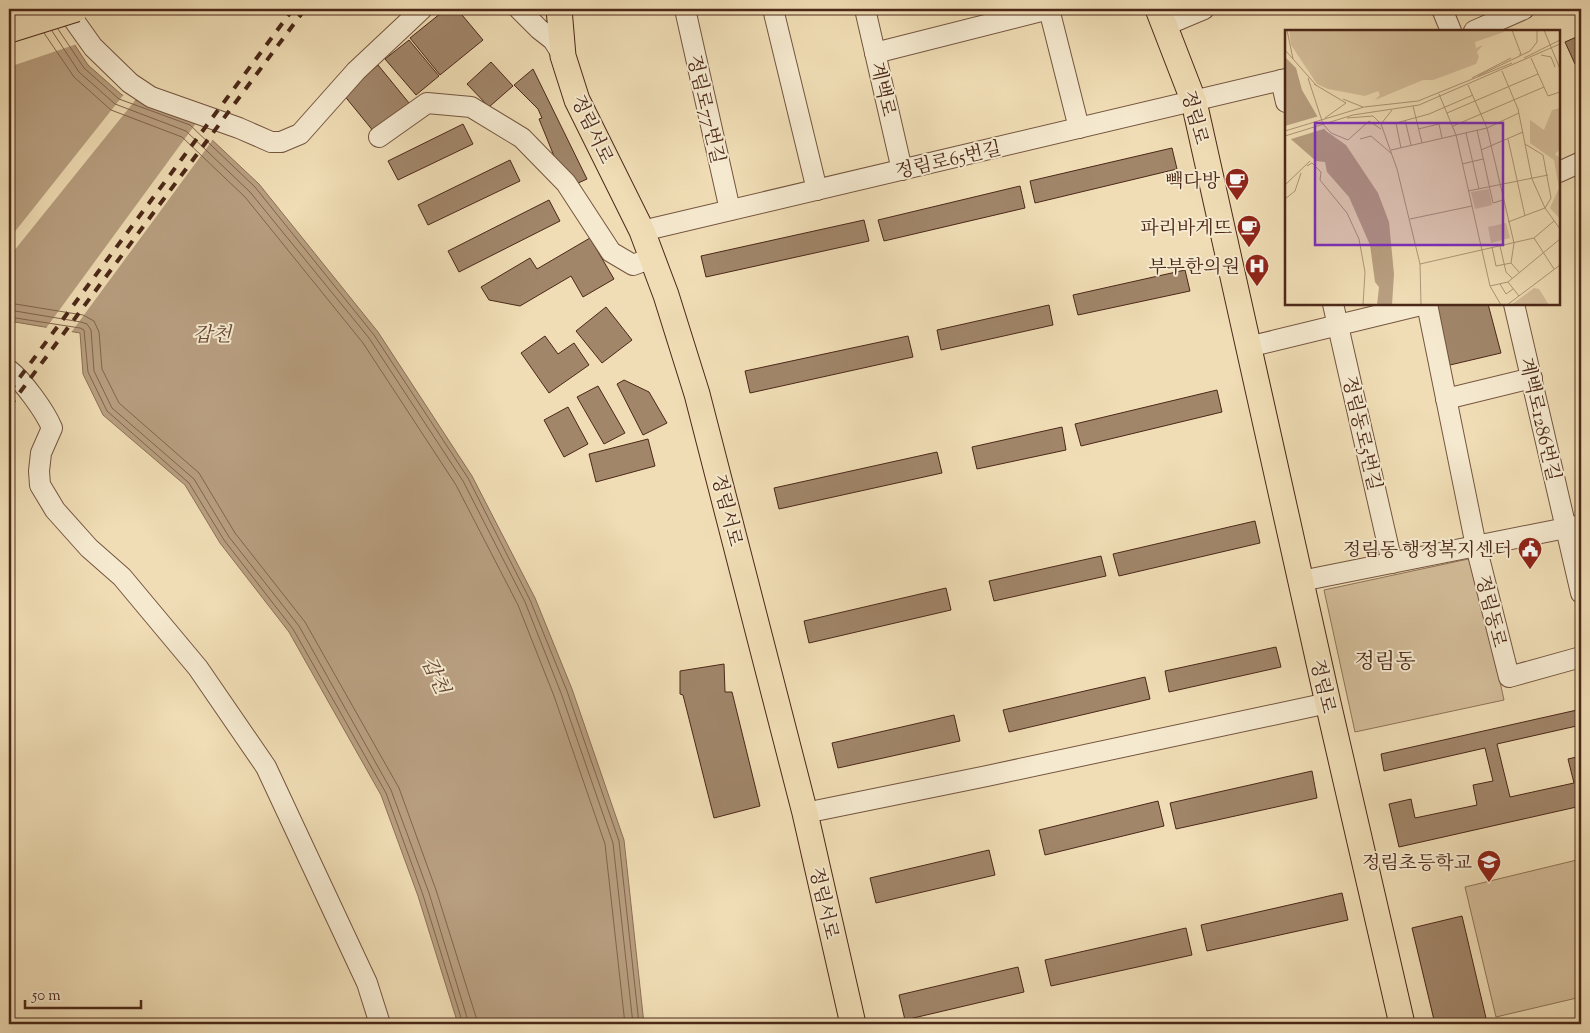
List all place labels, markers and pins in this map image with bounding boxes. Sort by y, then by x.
cafe icon: 빽다방 [1224,167,1250,201]
place label: 빽다방 [1165,169,1221,196]
cafe icon: 파리바게뜨 [1236,214,1262,248]
place label: 파리바게뜨 [1140,216,1232,243]
hospital icon: 부부한의원 [1244,253,1270,287]
place label: 부부한의원 [1148,255,1240,282]
public building icon: 정림동 행정복지센터 [1517,536,1543,570]
place label: 정림동 행정복지센터 [1343,538,1512,565]
school or university icon: 정림초등학교 [1476,849,1502,883]
place label: 정림초등학교 [1362,851,1472,878]

